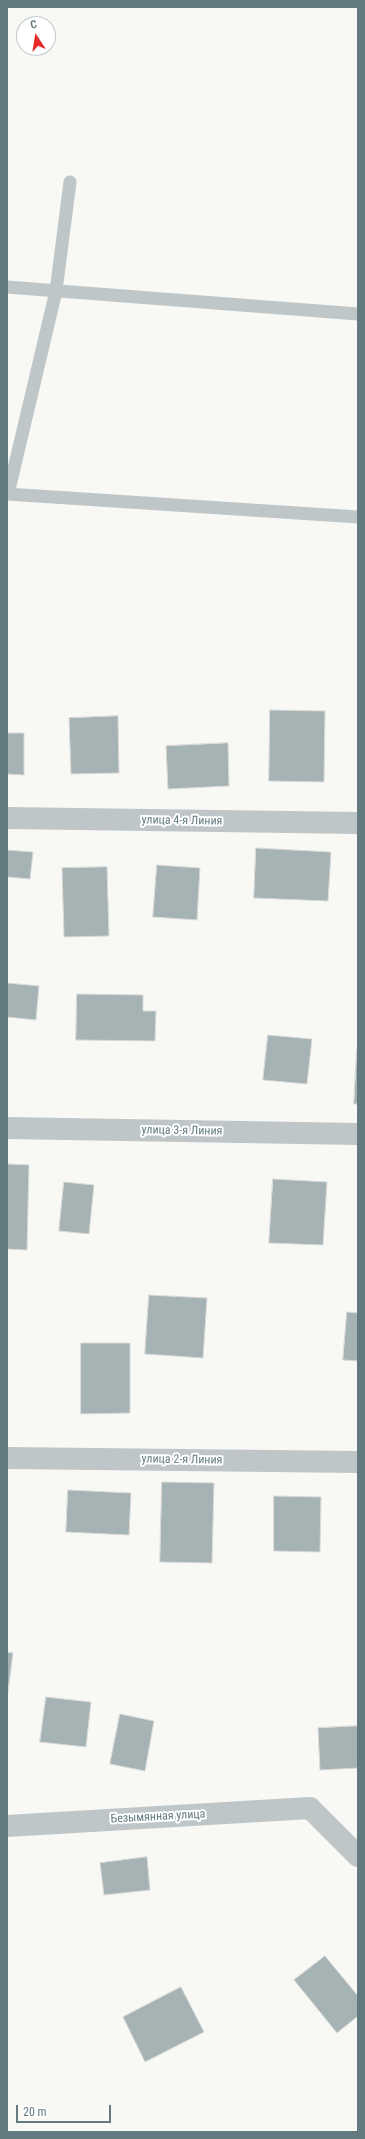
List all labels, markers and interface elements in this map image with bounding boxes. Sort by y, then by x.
north arrow [16,16,56,56]
text: С [29,18,38,32]
street label: улица 4-я Линия [142,813,222,829]
street label: улица 3-я Линия [142,1123,222,1139]
street label: улица 2-я Линия [142,1452,222,1468]
street label: Безымянная улица [110,1807,206,1827]
scale bar [18,2097,113,2123]
text: 20 m [23,2105,47,2119]

